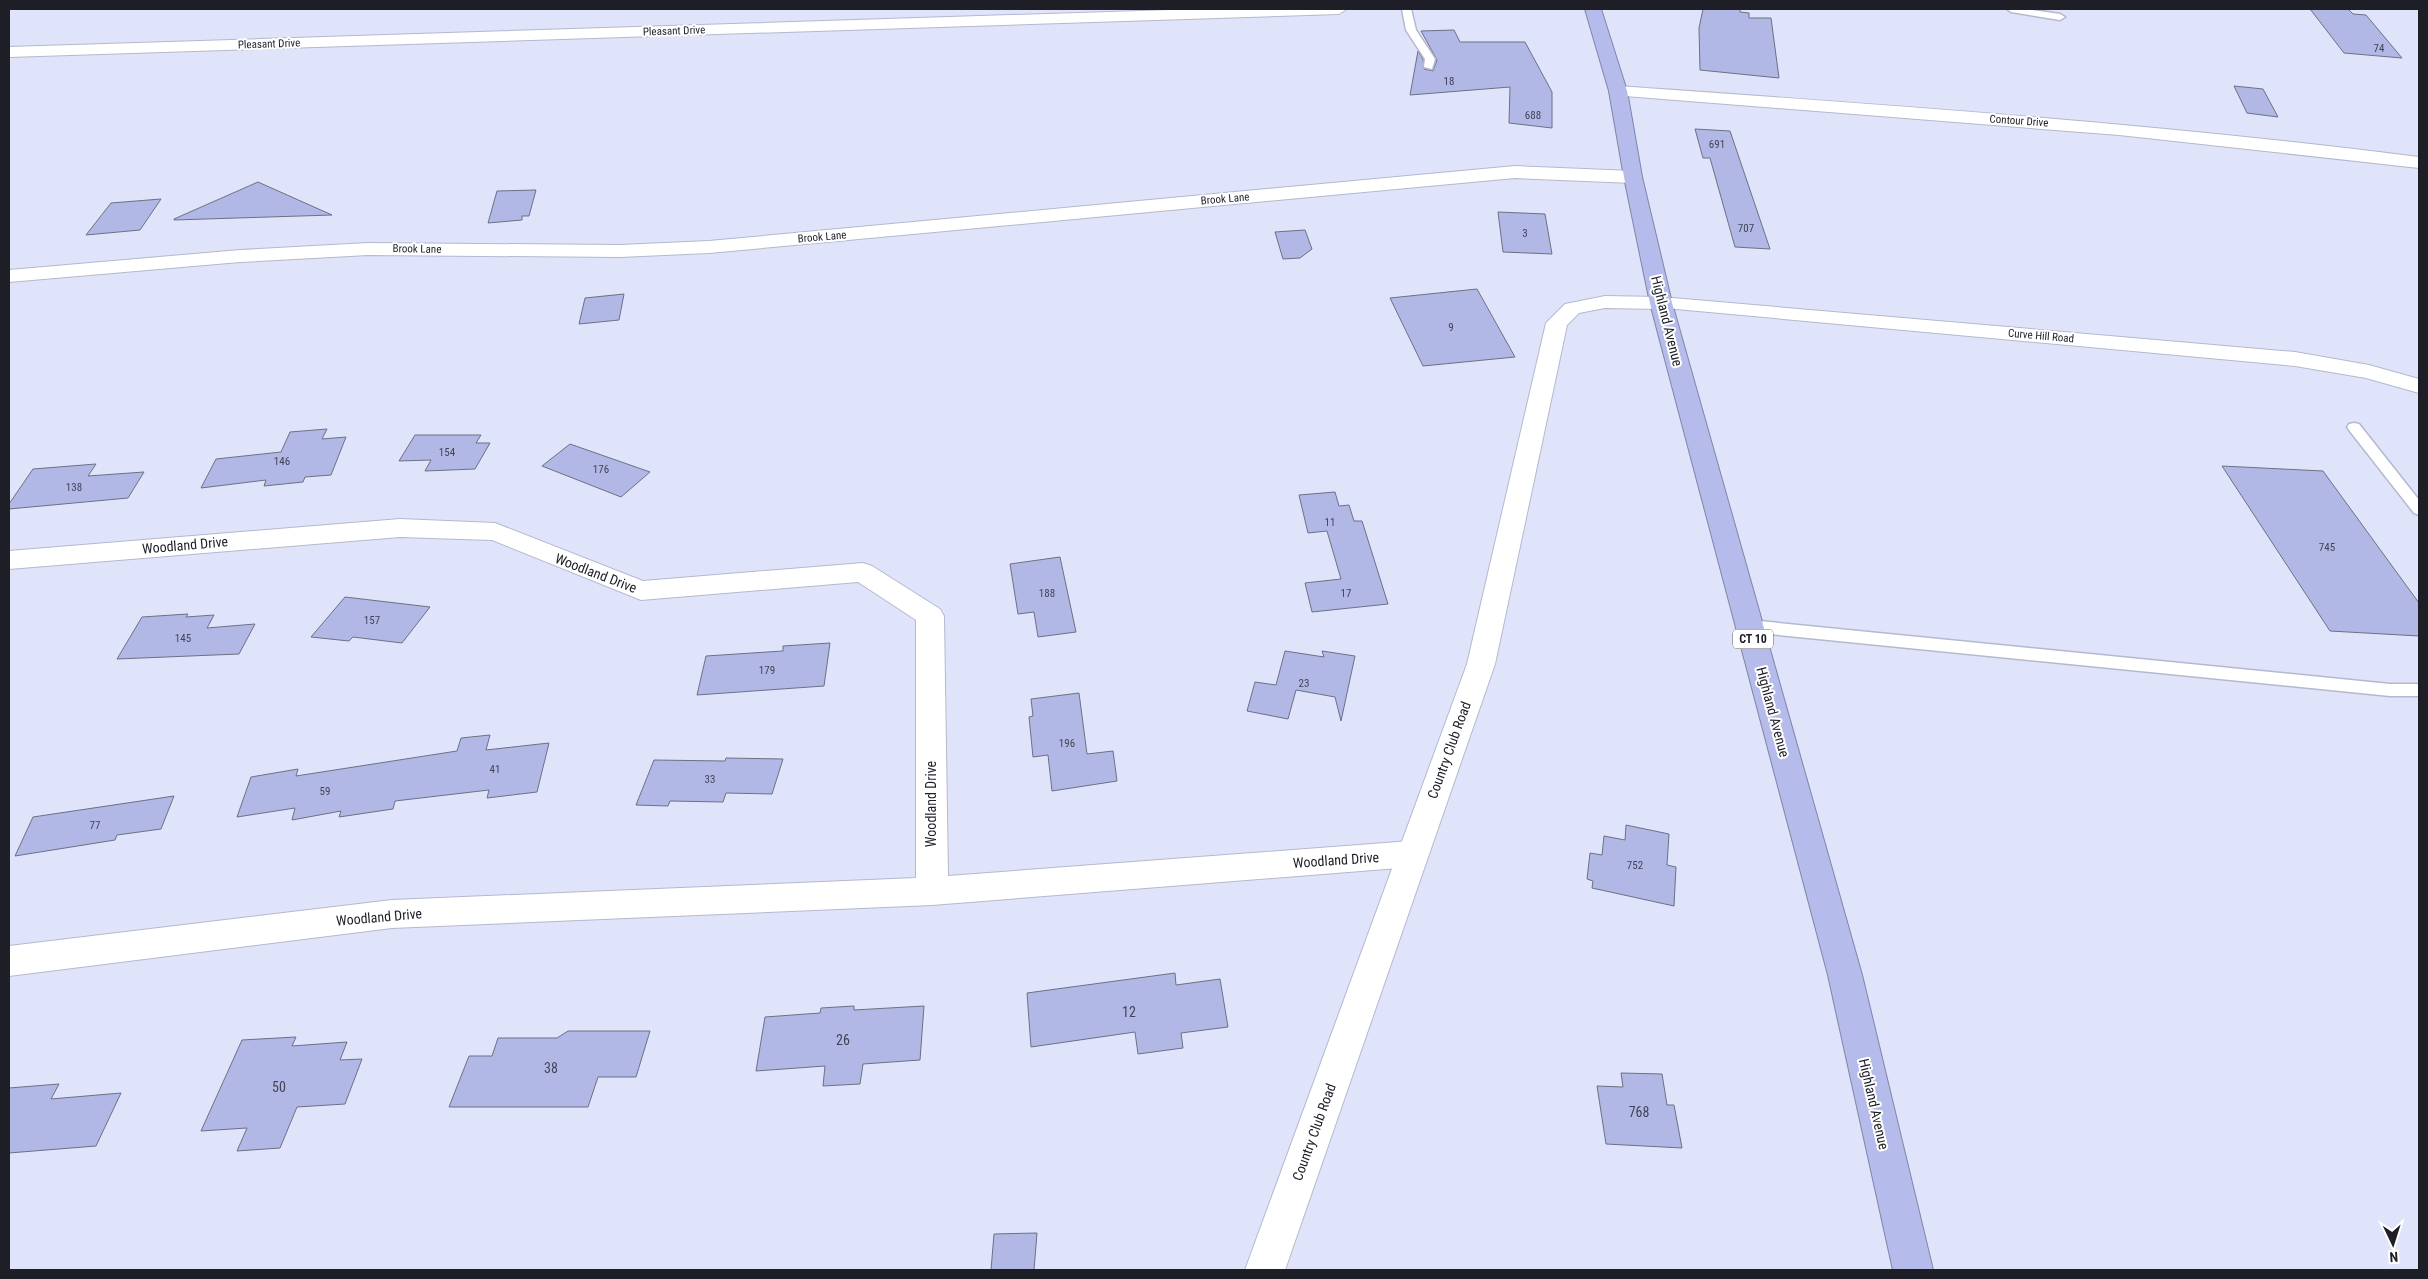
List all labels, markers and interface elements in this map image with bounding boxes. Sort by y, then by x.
street label: Pleasant Drive [643,23,705,39]
street label: Pleasant Drive [238,36,300,52]
house number: 74 [2374,42,2385,55]
house number: 18 [1444,75,1454,88]
house number: 688 [1525,109,1541,122]
street label: Contour Drive [1989,112,2049,130]
house number: 691 [1709,138,1725,151]
street label: Brook Lane [1200,190,1250,208]
house number: 707 [1738,222,1754,235]
house number: 3 [1522,227,1528,240]
street label: Brook Lane [797,228,847,246]
street label: Brook Lane [393,242,441,256]
street label: Highland Avenue [1648,274,1686,368]
house number: 9 [1448,321,1454,334]
street label: Curve Hill Road [2007,327,2075,345]
house number: 154 [439,446,456,459]
house number: 146 [274,455,290,468]
house number: 176 [593,463,609,476]
house number: 138 [66,481,82,494]
house number: 11 [1325,516,1335,529]
street label: Woodland Drive [141,533,229,557]
house number: 745 [2319,541,2335,554]
street label: Woodland Drive [553,550,640,596]
house number: 188 [1039,587,1055,600]
house number: 17 [1341,587,1351,600]
house number: 157 [364,614,380,627]
road number: CT 10 [1733,630,1773,648]
house number: 145 [175,632,191,645]
house number: 179 [759,664,775,677]
street label: Highland Avenue [1753,665,1793,759]
house number: 23 [1299,677,1309,690]
street label: Country Club Road [1424,699,1474,801]
house number: 196 [1059,737,1075,750]
street label: Woodland Drive [923,760,939,847]
house number: 41 [490,763,500,776]
house number: 33 [705,773,715,786]
house number: 59 [320,785,330,798]
house number: 77 [90,819,100,832]
street label: Woodland Drive [1292,849,1380,871]
house number: 752 [1627,859,1643,872]
street label: Woodland Drive [335,905,423,929]
house number: 12 [1122,1004,1136,1020]
house number: 26 [836,1032,850,1048]
street label: Highland Avenue [1856,1057,1892,1151]
house number: 38 [544,1060,558,1076]
house number: 50 [272,1079,286,1095]
street label: Country Club Road [1289,1081,1339,1183]
house number: 768 [1629,1104,1649,1120]
north arrow [2368,1219,2418,1269]
text: N [2389,1249,2399,1265]

